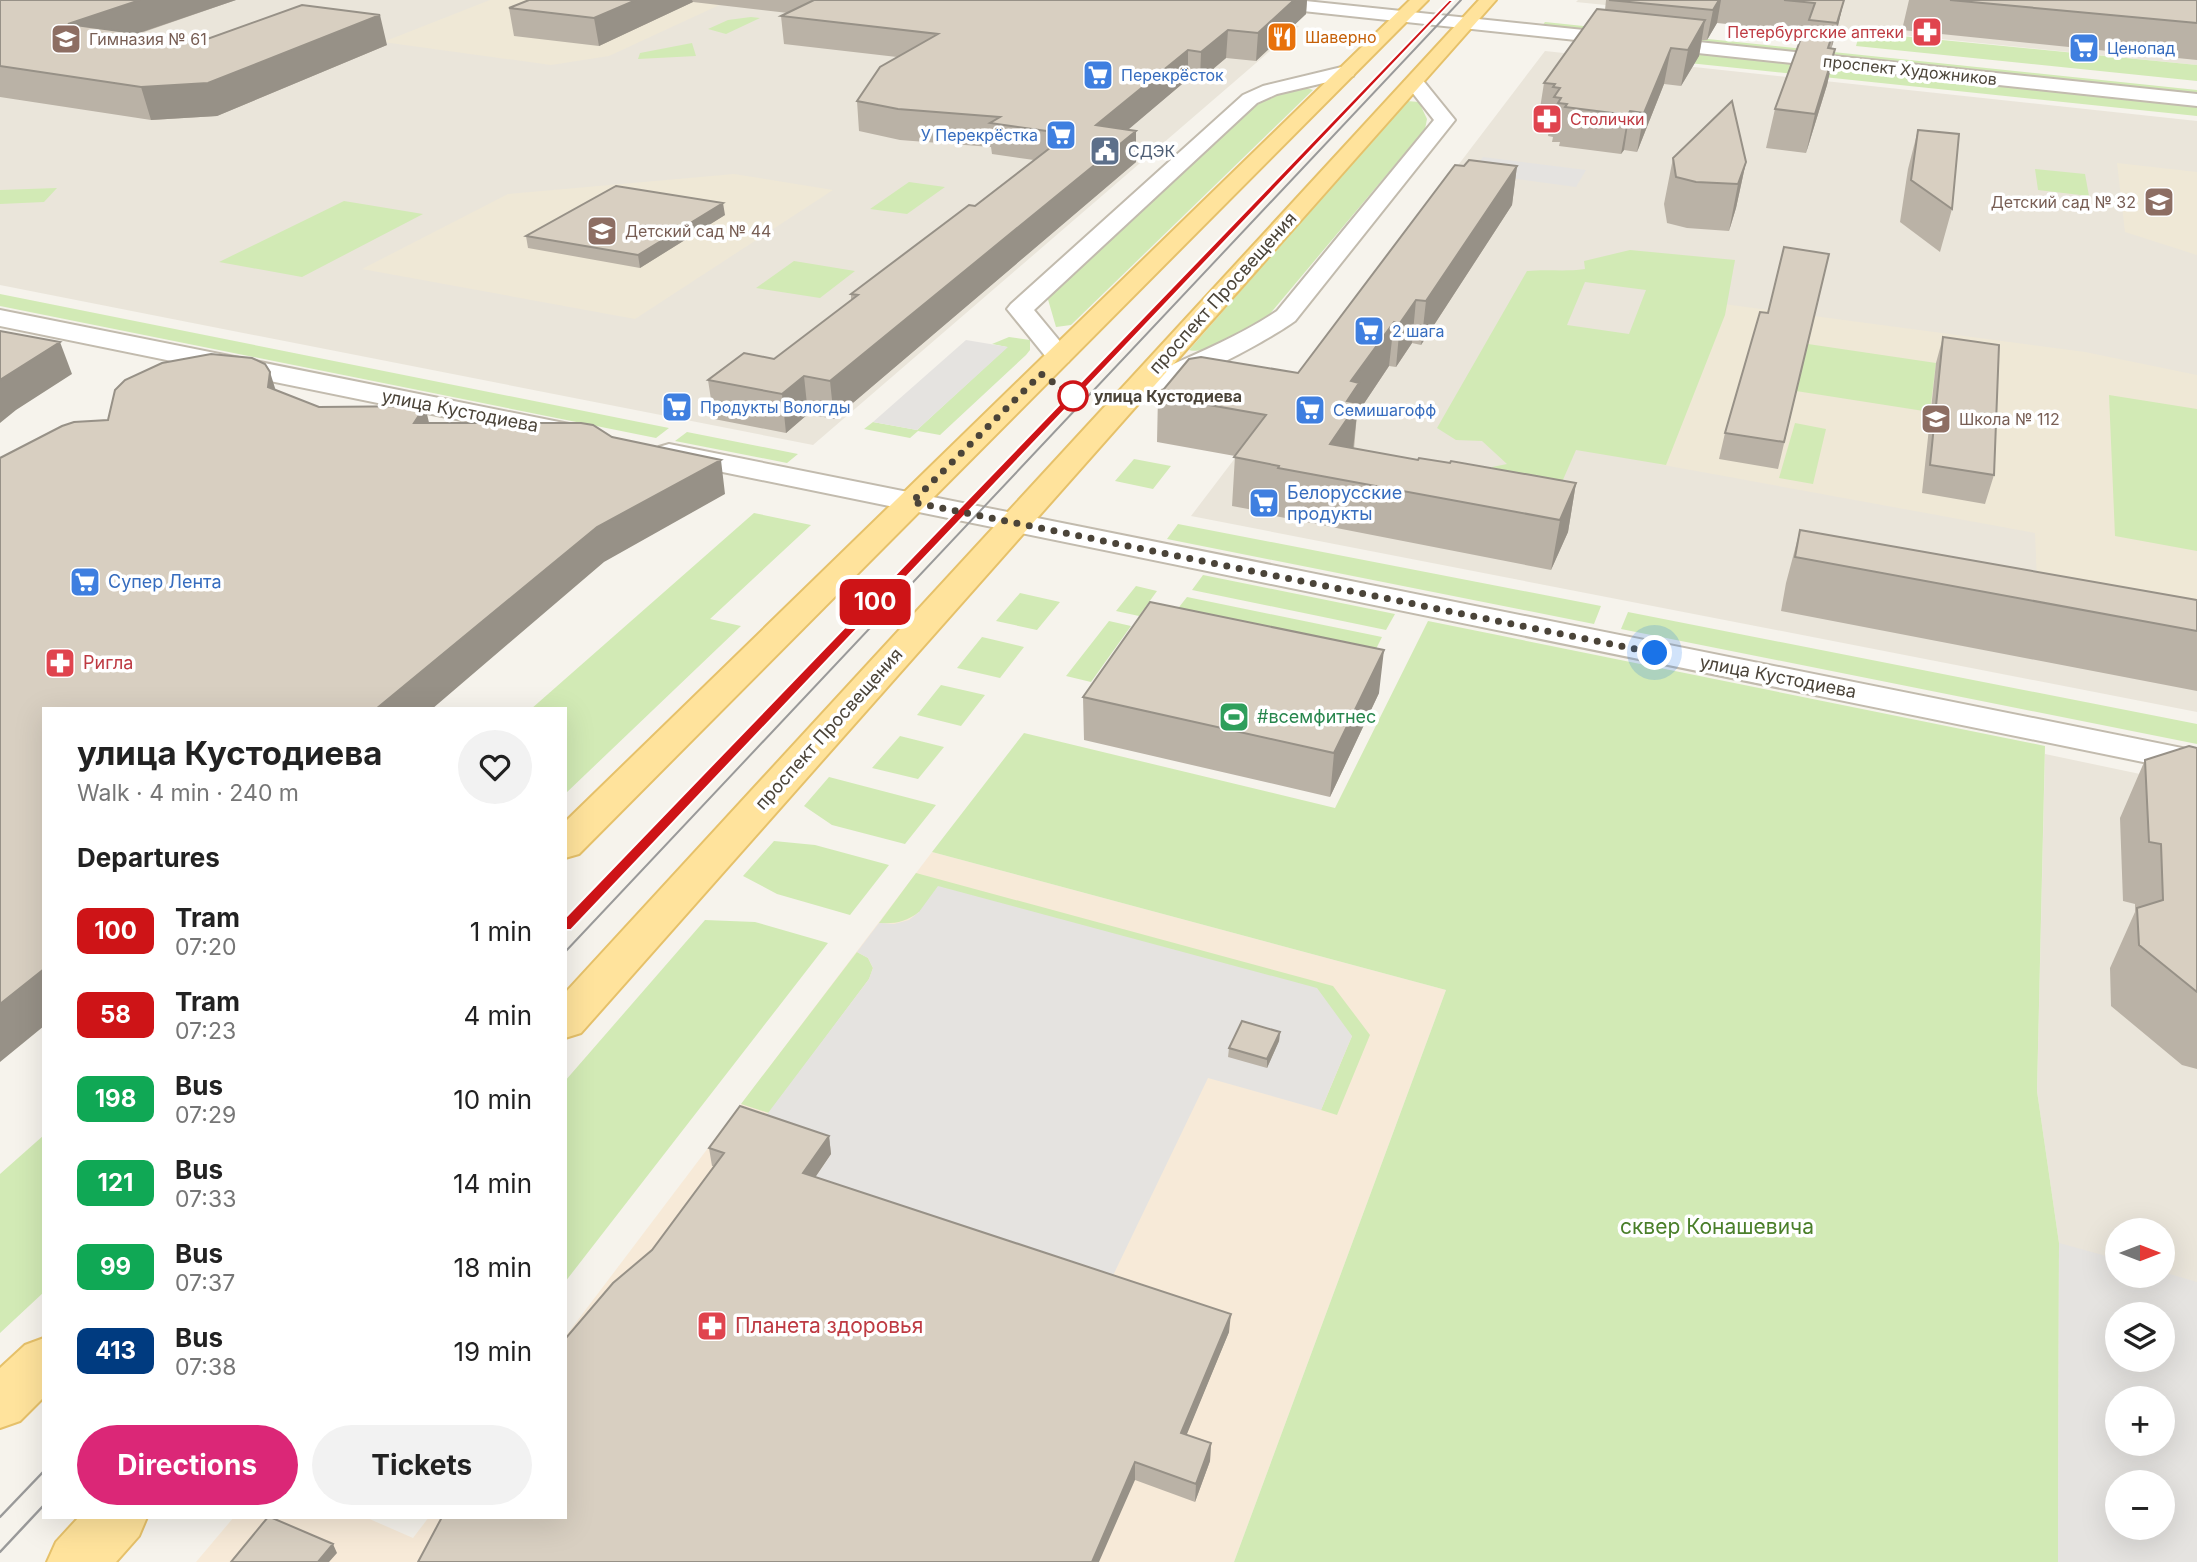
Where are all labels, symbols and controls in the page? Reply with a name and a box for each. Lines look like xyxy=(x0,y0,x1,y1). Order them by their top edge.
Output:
pharmacy icon: Петербургские аптеки xyxy=(1910,15,1944,49)
restaurant icon: Шаверно xyxy=(1265,20,1299,54)
school or university icon: Гимназия № 61 xyxy=(49,22,83,56)
place label: Петербургские аптеки xyxy=(1727,22,1904,42)
place label: Шаверно xyxy=(1305,27,1377,47)
place label: Гимназия № 61 xyxy=(89,29,207,49)
supermarket icon: Ценопад xyxy=(2067,31,2101,65)
place label: Ценопад xyxy=(2107,38,2175,58)
street label: проспект Художников xyxy=(1822,51,1998,89)
supermarket icon: Перекрёсток xyxy=(1081,58,1115,92)
place label: Перекрёсток xyxy=(1121,65,1224,85)
pharmacy icon: Столички xyxy=(1530,102,1564,136)
place label: Столички xyxy=(1570,109,1645,129)
supermarket icon: У Перекрёстка xyxy=(1044,118,1078,152)
place label: У Перекрёстка xyxy=(921,125,1038,145)
public building icon: СДЭК xyxy=(1088,134,1122,168)
place label: СДЭК xyxy=(1128,141,1175,161)
school or university icon: Детский сад № 32 xyxy=(2142,185,2176,219)
place label: Детский сад № 32 xyxy=(1991,192,2136,212)
street label: проспект Просвещения xyxy=(1145,208,1301,378)
school or university icon: Детский сад № 44 xyxy=(585,214,619,248)
place label: Детский сад № 44 xyxy=(625,221,771,241)
supermarket icon: 2 шага xyxy=(1352,314,1386,348)
place label: 2 шага xyxy=(1392,321,1444,341)
marker: улица Кустодиева xyxy=(1058,381,1088,411)
street label: улица Кустодиева xyxy=(380,385,540,436)
place label: улица Кустодиева xyxy=(1094,386,1242,406)
supermarket icon: Продукты Вологды xyxy=(660,390,694,424)
supermarket icon: Семишагофф xyxy=(1293,393,1327,427)
place label: Продукты Вологды xyxy=(700,397,851,417)
place label: Семишагофф xyxy=(1333,400,1436,420)
school or university icon: Школа № 112 xyxy=(1919,402,1953,436)
place label: Школа № 112 xyxy=(1959,409,2060,429)
place label: Белорусские продукты xyxy=(1287,482,1402,524)
supermarket icon: Белорусские продукты xyxy=(1247,486,1281,520)
supermarket icon: Супер Лента xyxy=(68,565,102,599)
place label: Супер Лента xyxy=(108,571,222,592)
line badge: 100 xyxy=(835,579,915,625)
text: 100 xyxy=(854,587,896,616)
your location xyxy=(1637,635,1672,670)
street label: проспект Просвещения xyxy=(751,644,907,814)
pharmacy icon: Ригла xyxy=(43,646,77,680)
street label: улица Кустодиева xyxy=(1698,651,1858,702)
place label: Ригла xyxy=(83,652,133,673)
sports icon: #всемфитнес xyxy=(1217,700,1251,734)
place label: #всемфитнес xyxy=(1257,706,1376,727)
button: heart xyxy=(458,730,532,804)
text: улица Кустодиева xyxy=(77,733,382,773)
text: Walk · 4 min · 240 m xyxy=(77,779,299,807)
text: Departures xyxy=(77,842,220,873)
text: Tram xyxy=(175,902,240,933)
text: 100 xyxy=(94,916,137,945)
text: 1 min xyxy=(470,916,532,947)
text: 07:20 xyxy=(175,933,236,961)
text: Tram xyxy=(175,986,240,1017)
text: 58 xyxy=(100,1000,131,1029)
text: 4 min xyxy=(463,1000,532,1031)
text: 07:23 xyxy=(175,1017,236,1045)
text: Bus xyxy=(175,1070,223,1101)
text: 198 xyxy=(95,1084,136,1113)
text: 10 min xyxy=(453,1084,532,1115)
text: 07:29 xyxy=(175,1101,236,1129)
text: Bus xyxy=(175,1154,223,1185)
text: 121 xyxy=(98,1168,133,1197)
text: 14 min xyxy=(453,1168,532,1199)
text: 07:33 xyxy=(175,1185,236,1213)
park label: сквер Конашевича xyxy=(1620,1214,1814,1239)
north arrow xyxy=(2105,1218,2175,1288)
map controls xyxy=(2105,1218,2175,1540)
text: Bus xyxy=(175,1238,223,1269)
text: 99 xyxy=(100,1252,131,1281)
text: 18 min xyxy=(454,1252,532,1283)
text: 07:37 xyxy=(175,1269,235,1297)
button: layers xyxy=(2105,1302,2175,1372)
pharmacy icon: Планета здоровья xyxy=(695,1309,729,1343)
place label: Планета здоровья xyxy=(735,1313,923,1338)
text: Bus xyxy=(175,1322,223,1353)
text: 413 xyxy=(95,1336,136,1365)
text: 19 min xyxy=(454,1336,532,1367)
text: 07:38 xyxy=(175,1353,236,1381)
button: + xyxy=(2105,1386,2175,1456)
button: Directions xyxy=(77,1425,298,1505)
button: Tickets xyxy=(312,1425,532,1505)
button: − xyxy=(2105,1470,2175,1540)

